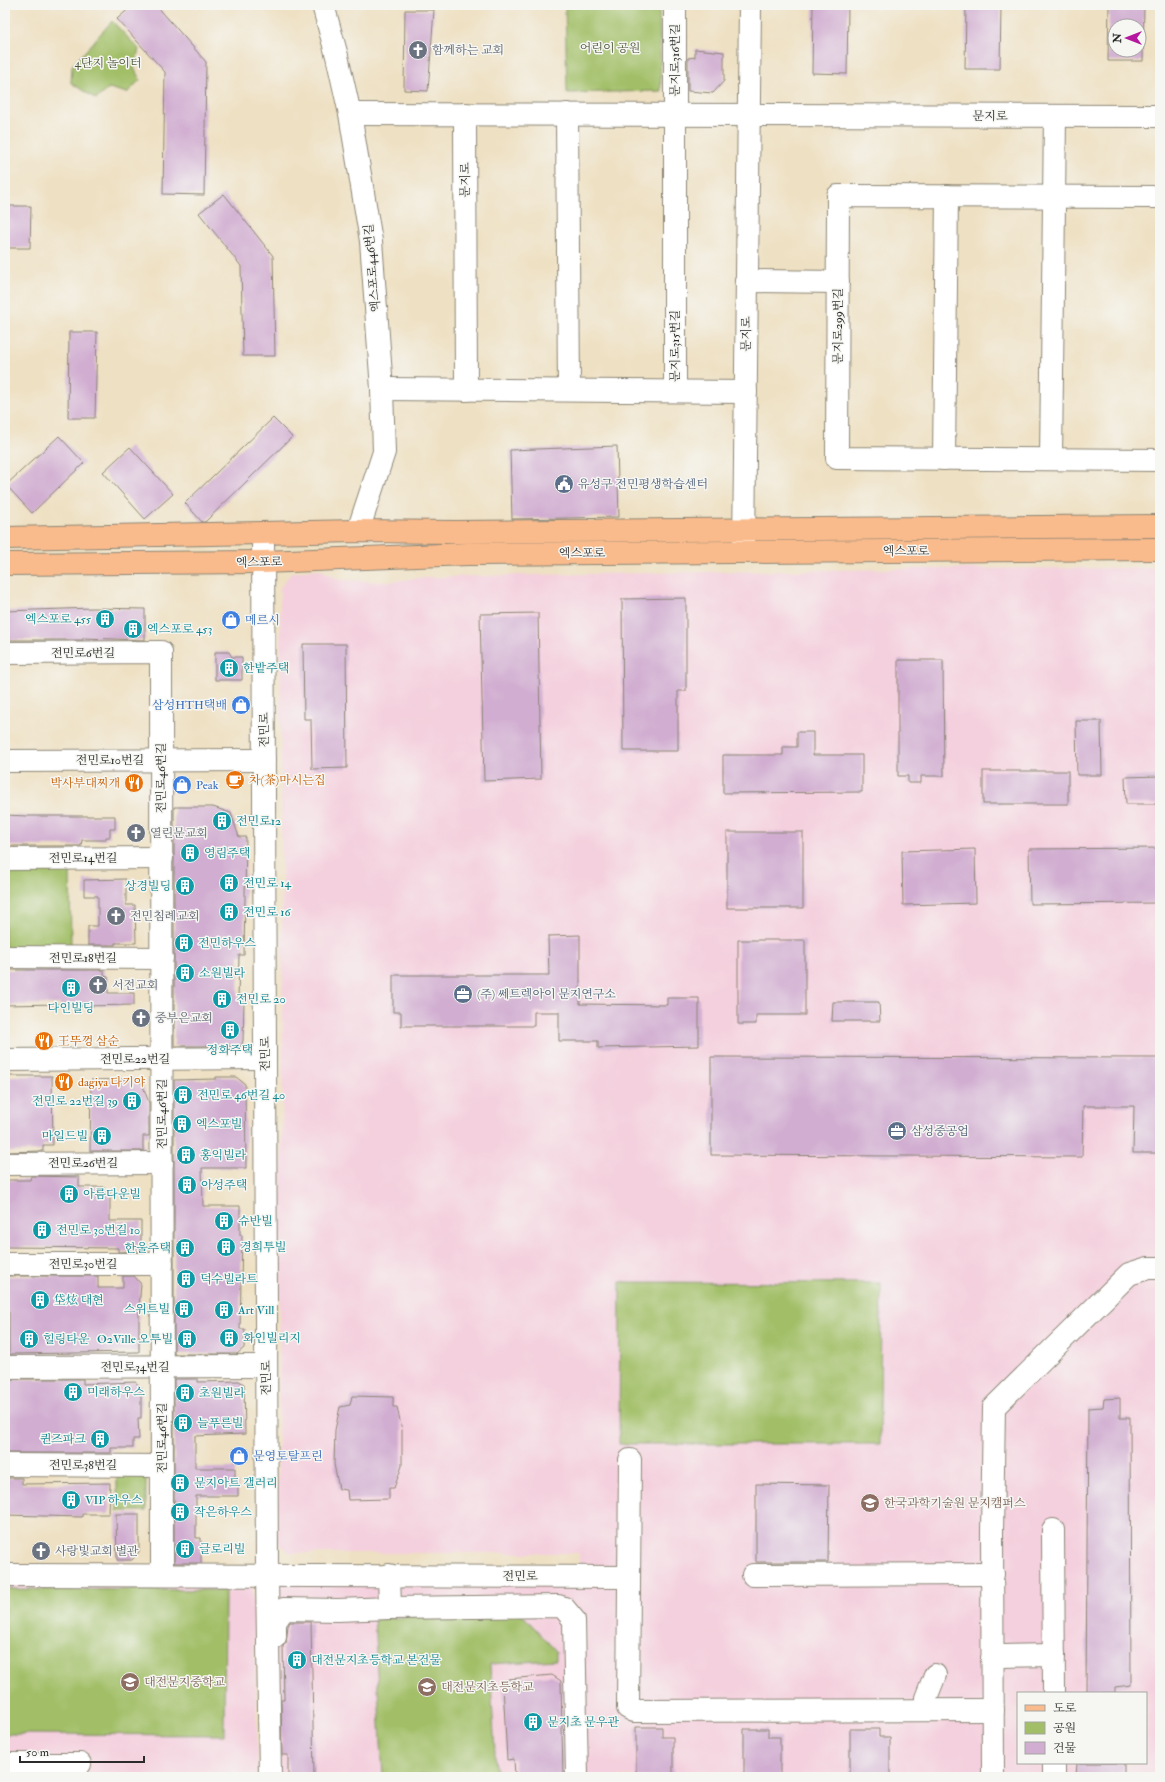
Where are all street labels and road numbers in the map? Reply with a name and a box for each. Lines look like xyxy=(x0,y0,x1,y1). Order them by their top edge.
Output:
street label: 문지로316번길 xyxy=(668,24,683,96)
street label: 문지로 xyxy=(973,109,1008,124)
street label: 문지로 xyxy=(458,162,473,197)
street label: 엑스포로446번길 xyxy=(361,223,384,313)
street label: 문지로299번길 xyxy=(831,288,846,364)
street label: 문지로315번길 xyxy=(668,310,683,382)
street label: 문지로 xyxy=(739,316,754,351)
street label: 엑스포로 xyxy=(883,544,930,559)
street label: 엑스포로 xyxy=(559,546,606,561)
street label: 엑스포로 xyxy=(236,555,283,570)
street label: 전민로6번길 xyxy=(51,646,115,661)
street label: 전민로 xyxy=(257,712,272,747)
street label: 전민로46번길 xyxy=(154,743,169,813)
street label: 전민로10번길 xyxy=(76,753,144,768)
street label: 전민로14번길 xyxy=(49,851,117,866)
street label: 전민로18번길 xyxy=(49,951,117,966)
street label: 전민로 xyxy=(258,1036,273,1071)
street label: 전민로22번길 xyxy=(100,1052,170,1067)
street label: 전민로46번길 xyxy=(155,1079,170,1149)
street label: 전민로26번길 xyxy=(48,1156,118,1171)
street label: 전민로30번길 xyxy=(49,1257,117,1272)
street label: 전민로34번길 xyxy=(101,1360,170,1375)
street label: 전민로 xyxy=(259,1360,274,1395)
street label: 전민로46번길 xyxy=(155,1403,170,1473)
street label: 전민로38번길 xyxy=(49,1458,117,1473)
street label: 전민로 xyxy=(503,1569,538,1584)

